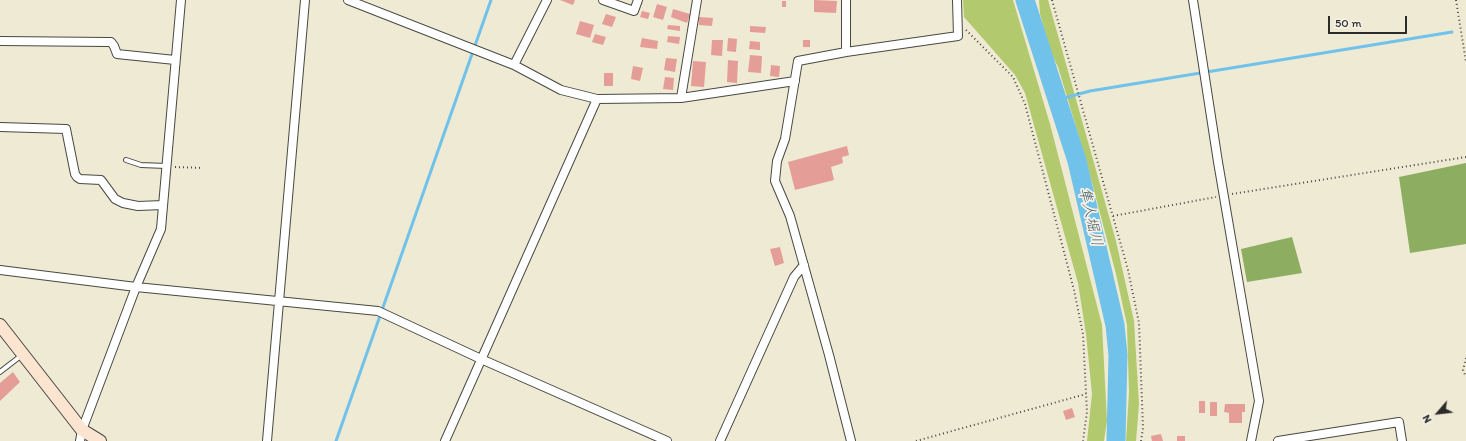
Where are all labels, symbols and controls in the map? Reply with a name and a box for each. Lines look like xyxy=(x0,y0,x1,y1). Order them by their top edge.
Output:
scale bar xyxy=(1330,8,1409,34)
text: 50 m xyxy=(1335,16,1361,30)
water label: 隼人堀川 xyxy=(1074,186,1106,248)
north arrow xyxy=(1418,393,1458,433)
text: N xyxy=(1419,413,1434,425)

